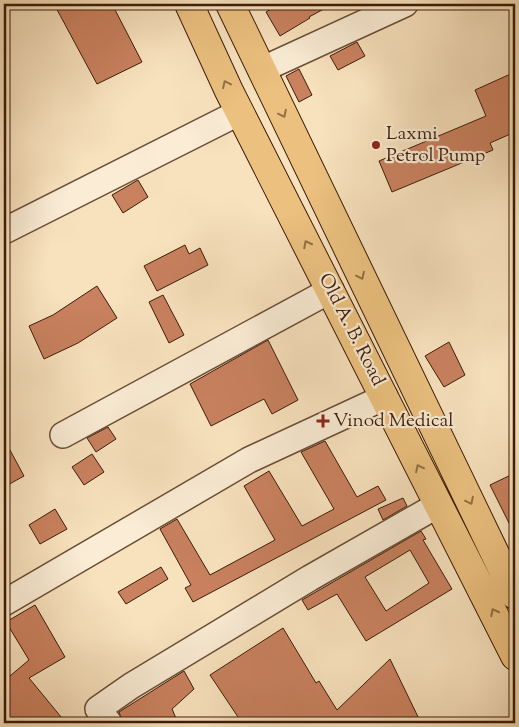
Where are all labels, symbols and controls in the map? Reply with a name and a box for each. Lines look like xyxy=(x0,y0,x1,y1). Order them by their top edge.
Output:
one-way arrow xyxy=(221,80,232,89)
one-way arrow xyxy=(276,109,287,118)
place label: Laxmi Petrol Pump xyxy=(386,121,485,170)
marker: Laxmi Petrol Pump xyxy=(370,139,382,151)
one-way arrow xyxy=(303,240,313,249)
street label: Old A. B. Road xyxy=(311,269,391,391)
one-way arrow xyxy=(355,271,365,280)
place label: Vinod Medical xyxy=(333,408,454,435)
marker: Vinod Medical xyxy=(317,415,329,427)
one-way arrow xyxy=(415,464,425,473)
one-way arrow xyxy=(464,496,474,505)
one-way arrow xyxy=(490,608,500,617)

